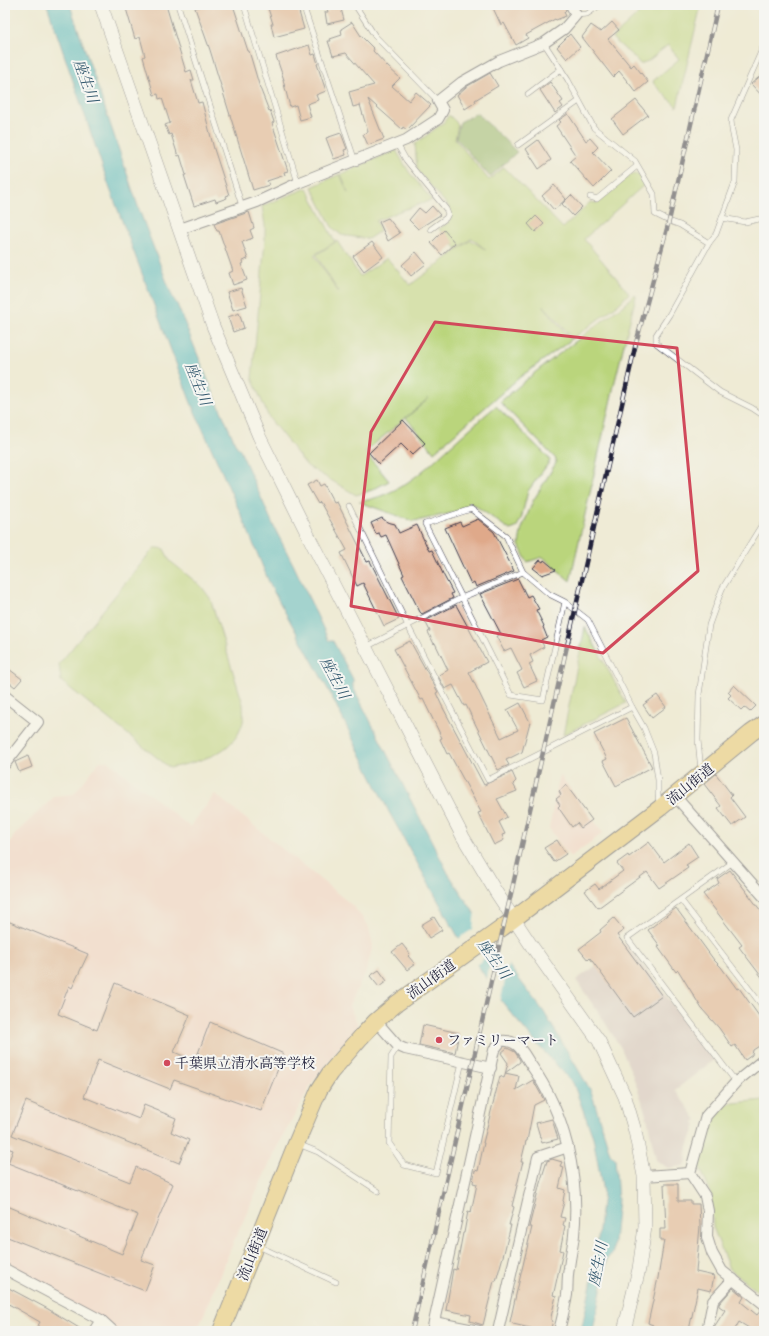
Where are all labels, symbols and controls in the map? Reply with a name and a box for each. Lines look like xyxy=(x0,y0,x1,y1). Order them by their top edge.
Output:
water label: 座生川 xyxy=(70,56,104,107)
water label: 座生川 xyxy=(181,359,216,410)
water label: 座生川 xyxy=(316,653,355,704)
street label: 流山街道 xyxy=(663,759,717,809)
water label: 座生川 xyxy=(473,935,516,984)
street label: 流山街道 xyxy=(403,955,459,1003)
place label: ファミリーマート xyxy=(447,1031,559,1049)
marker: ファミリーマート xyxy=(434,1035,444,1045)
place label: 千葉県立清水高等学校 xyxy=(175,1054,315,1072)
marker: 千葉県立清水高等学校 xyxy=(162,1058,172,1068)
street label: 流山街道 xyxy=(233,1225,271,1283)
water label: 座生川 xyxy=(584,1238,612,1288)

